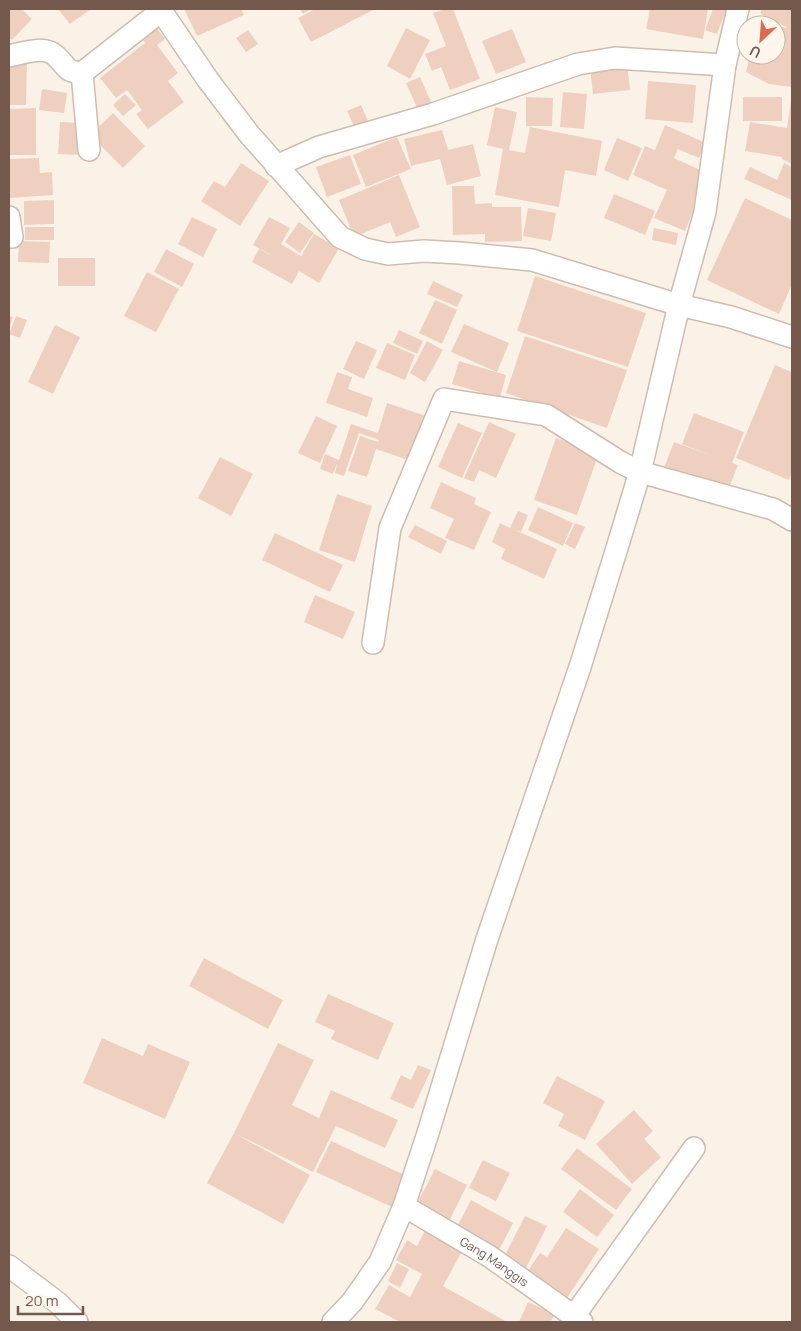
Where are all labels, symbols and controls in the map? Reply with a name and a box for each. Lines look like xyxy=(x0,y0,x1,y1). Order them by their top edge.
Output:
north arrow xyxy=(736,15,786,65)
text: U xyxy=(746,41,764,63)
street label: Gang Manggis xyxy=(457,1232,532,1290)
scale bar xyxy=(18,1284,82,1316)
text: 20 m xyxy=(25,1290,58,1311)

